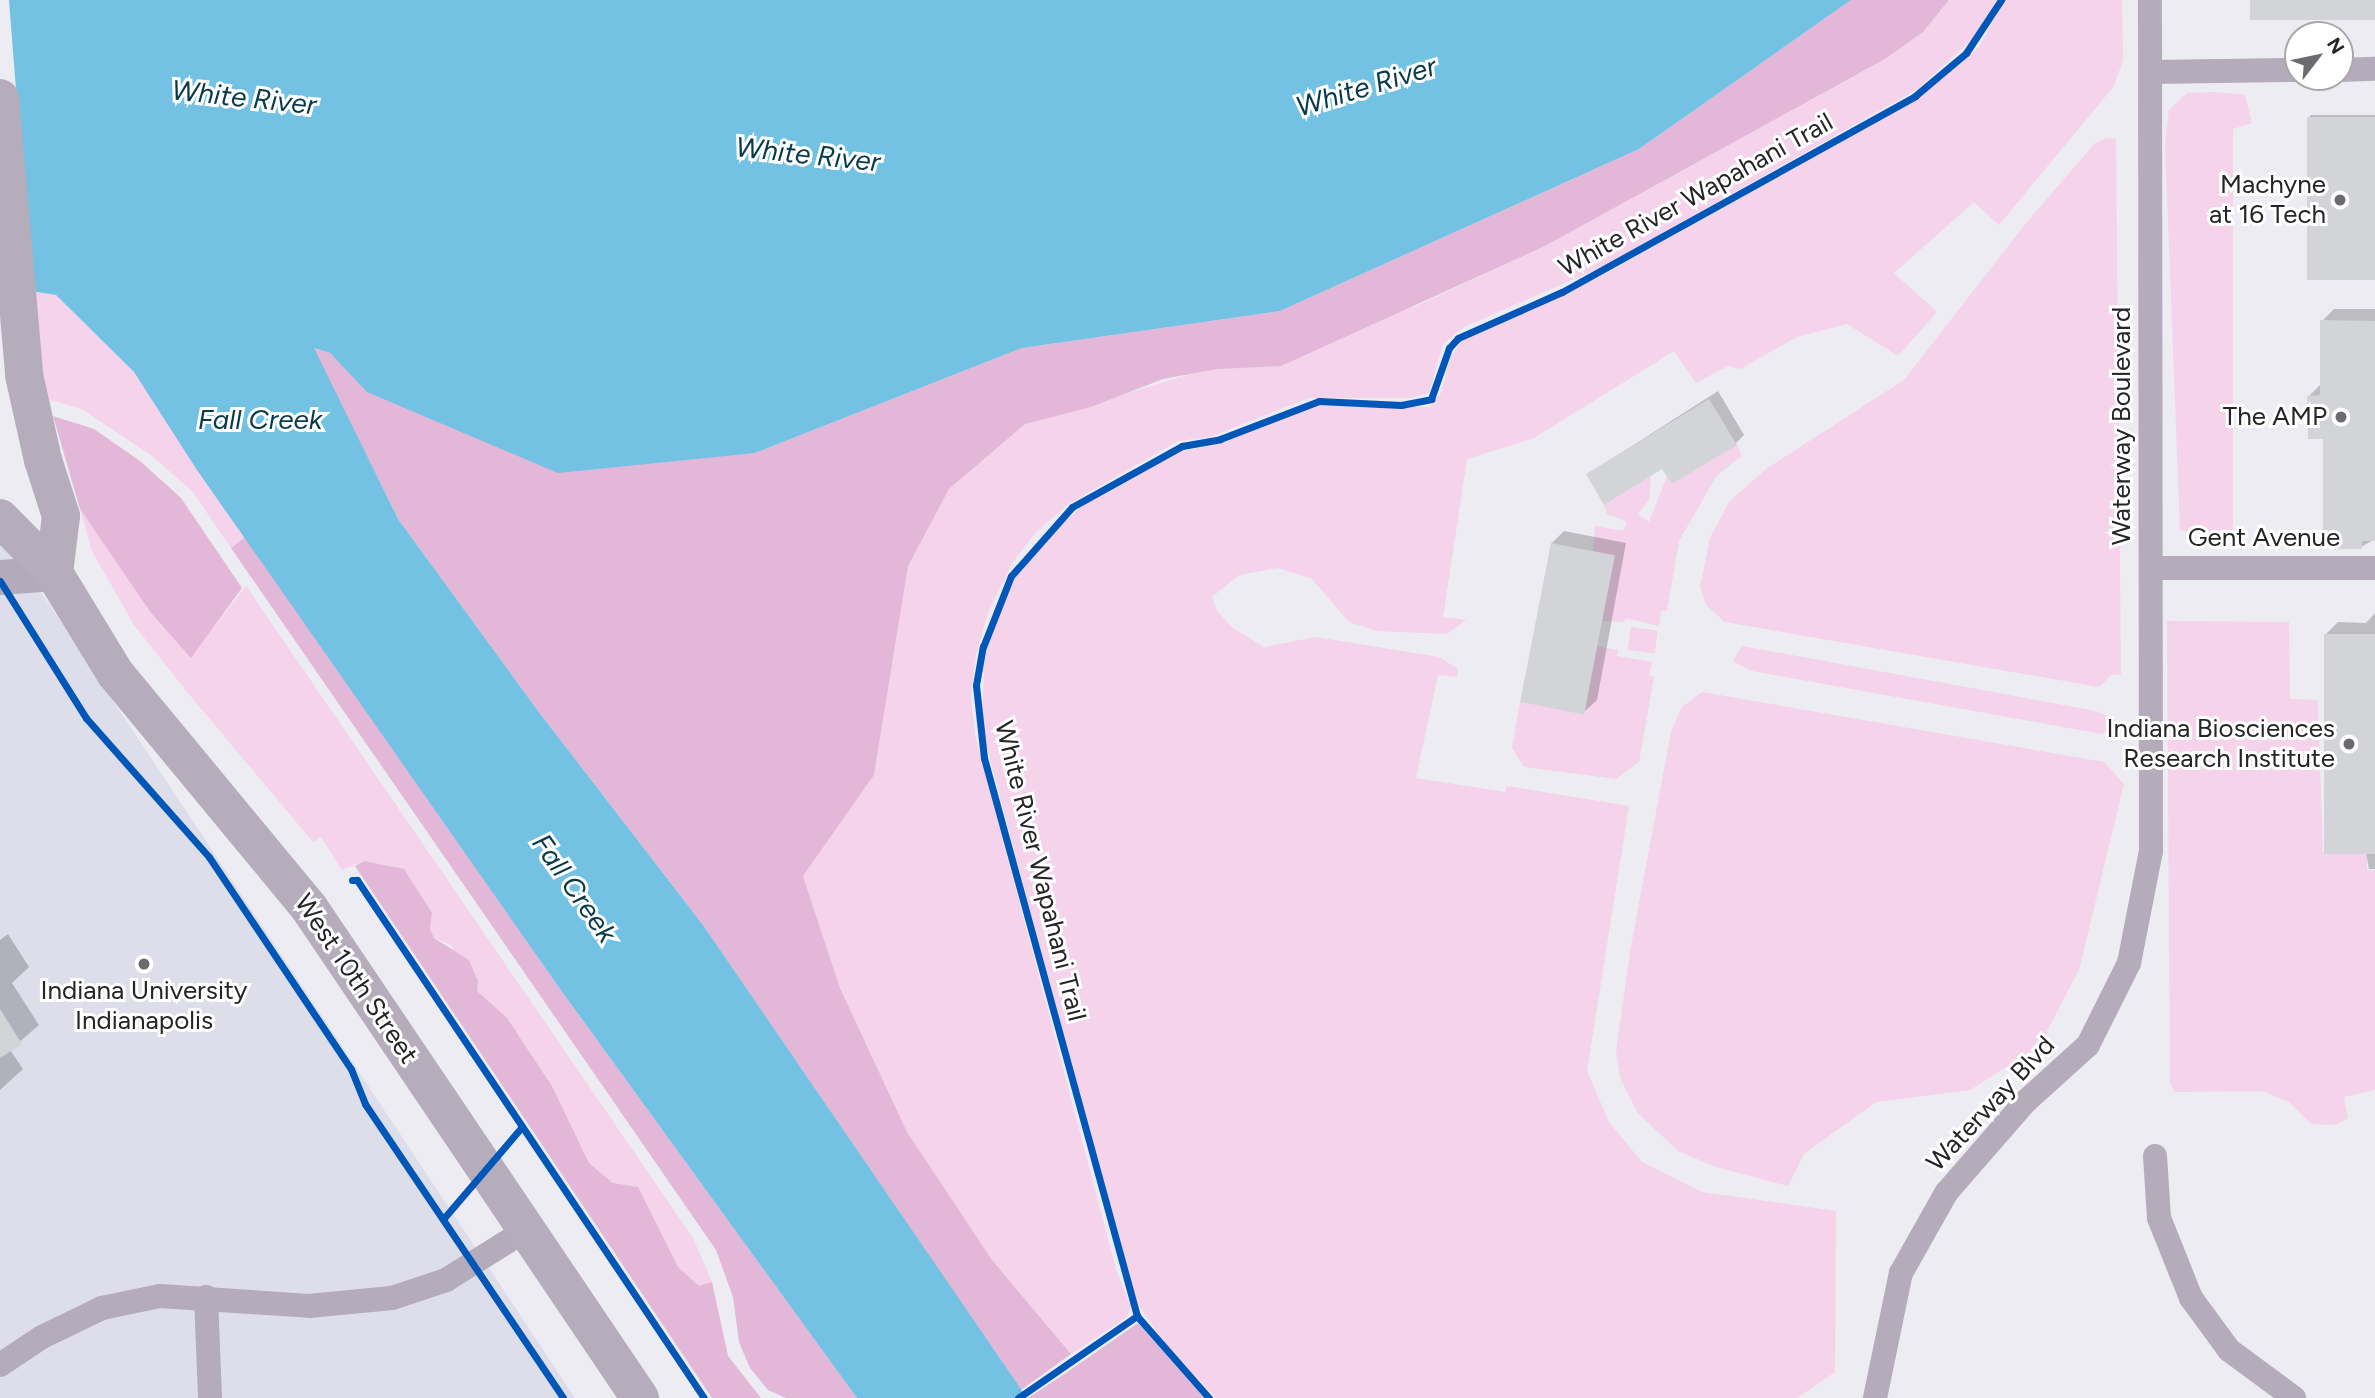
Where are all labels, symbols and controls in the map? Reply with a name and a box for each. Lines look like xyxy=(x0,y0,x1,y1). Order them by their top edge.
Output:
north arrow xyxy=(2284,21,2354,91)
text: N xyxy=(2322,33,2349,58)
water label: White River xyxy=(1292,49,1440,123)
water label: White River xyxy=(170,73,318,121)
street label: White River Wapahani Trail xyxy=(1554,107,1838,283)
water label: White River xyxy=(734,130,882,178)
place label: Machyne at 16 Tech xyxy=(2209,169,2326,230)
marker: Machyne at 16 Tech xyxy=(2332,192,2348,208)
street label: Waterway Boulevard xyxy=(2106,307,2138,545)
place label: The AMP xyxy=(2223,401,2327,433)
water label: Fall Creek xyxy=(198,402,322,436)
marker: The AMP xyxy=(2333,409,2349,425)
street label: Gent Avenue xyxy=(2188,522,2340,554)
place label: Indiana Biosciences Research Institute xyxy=(2106,713,2335,774)
street label: White River Wapahani Trail xyxy=(988,718,1092,1024)
marker: Indiana Biosciences Research Institute xyxy=(2341,736,2357,752)
water label: Fall Creek xyxy=(525,827,625,949)
street label: West 10th Street xyxy=(288,888,424,1070)
marker: Indiana University Indianapolis xyxy=(136,956,152,972)
place label: Indiana University Indianapolis xyxy=(40,975,248,1036)
street label: Waterway Blvd xyxy=(1921,1030,2061,1178)

